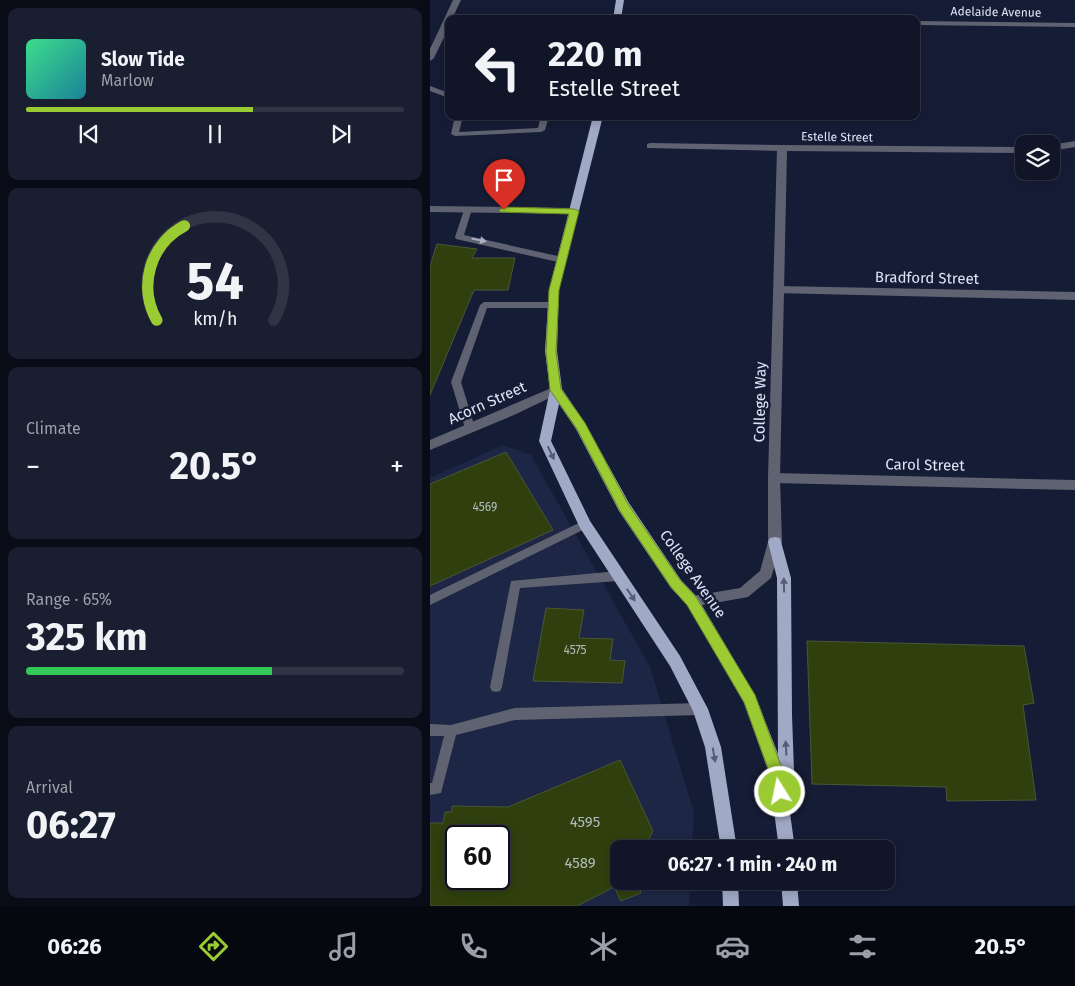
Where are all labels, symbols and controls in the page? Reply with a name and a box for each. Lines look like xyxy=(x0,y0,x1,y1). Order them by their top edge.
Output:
street label: Adelaide Avenue xyxy=(951,4,1041,20)
text: 220 m xyxy=(548,33,643,75)
icon: left xyxy=(465,35,530,100)
text: Slow Tide xyxy=(101,48,185,71)
text: Marlow xyxy=(101,71,154,90)
text: Estelle Street xyxy=(548,75,680,102)
icon: previous xyxy=(75,120,103,148)
icon: pause xyxy=(201,120,229,148)
icon: next xyxy=(327,120,355,148)
street label: Estelle Street xyxy=(801,129,874,145)
map controls xyxy=(1015,135,1060,180)
button: layers xyxy=(1015,135,1060,180)
pin xyxy=(483,159,525,210)
icon: arrive xyxy=(490,166,518,194)
one-way arrow xyxy=(471,237,487,245)
text: 54 xyxy=(186,250,244,313)
street label: Bradford Street xyxy=(875,268,980,288)
text: km/h xyxy=(193,308,237,330)
street label: College Way xyxy=(750,361,770,443)
street label: Acorn Street xyxy=(445,378,529,428)
text: Climate xyxy=(26,419,81,438)
text: 20.5° xyxy=(169,443,261,489)
one-way arrow xyxy=(547,446,555,461)
text: − xyxy=(26,450,40,483)
text: + xyxy=(390,450,404,483)
street label: Carol Street xyxy=(885,455,966,475)
house number: 4569 xyxy=(473,500,497,514)
street label: College Avenue xyxy=(656,527,730,621)
one-way arrow xyxy=(779,577,787,593)
one-way arrow xyxy=(626,588,636,601)
text: Range · 65% xyxy=(26,590,112,609)
text: 325 km xyxy=(26,614,148,660)
house number: 4575 xyxy=(563,643,587,657)
one-way arrow xyxy=(781,739,789,755)
one-way arrow xyxy=(711,748,719,764)
position arrow xyxy=(753,765,805,817)
text: Arrival xyxy=(26,778,73,797)
text: 06:27 xyxy=(26,802,116,848)
house number: 4595 xyxy=(570,813,600,831)
speed limit sign: 60 xyxy=(445,825,510,890)
text: 06:27 · 1 min · 240 m xyxy=(668,853,837,876)
house number: 4589 xyxy=(564,854,596,872)
icon: directions xyxy=(196,929,231,964)
icon: music xyxy=(326,929,361,964)
icon: phone xyxy=(456,929,491,964)
icon: climate xyxy=(586,929,621,964)
icon: car xyxy=(715,929,750,964)
icon: filters xyxy=(845,929,880,964)
text: 06:26 xyxy=(47,933,102,960)
text: 20.5° xyxy=(975,933,1028,960)

